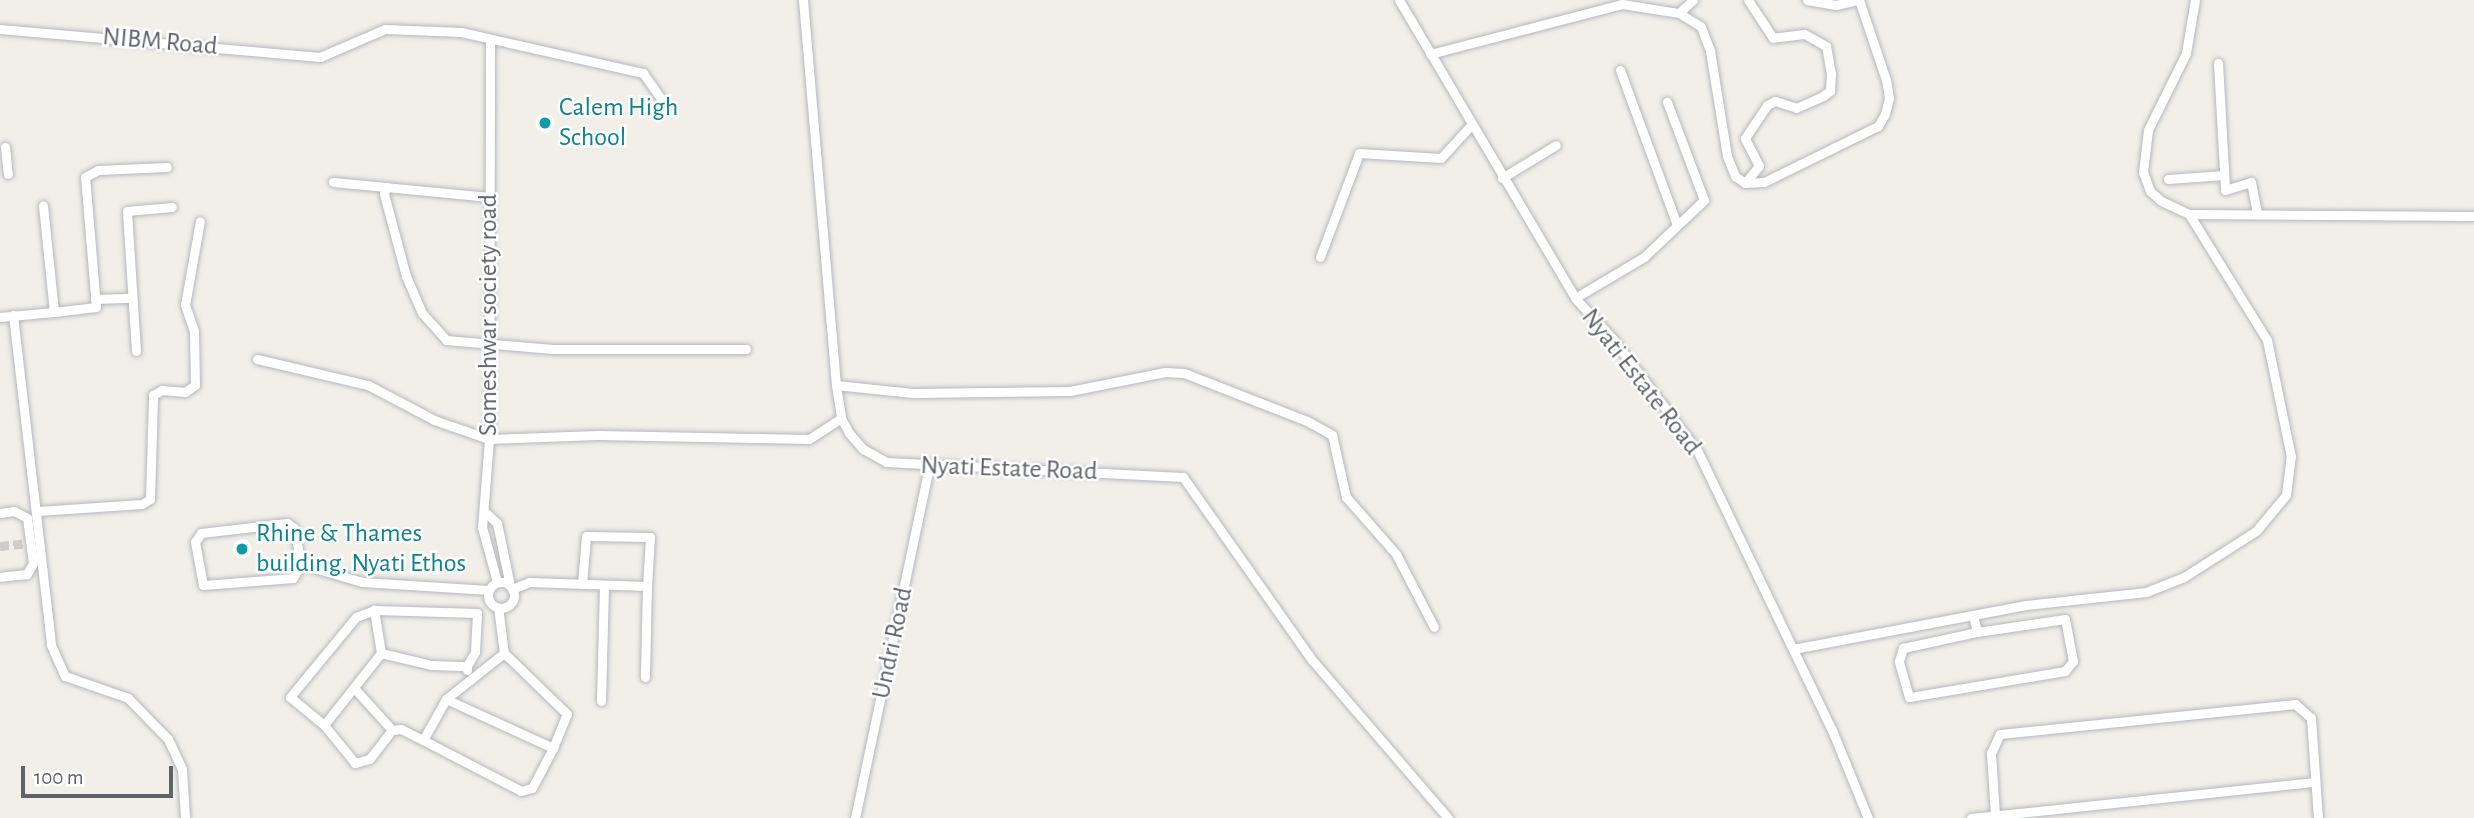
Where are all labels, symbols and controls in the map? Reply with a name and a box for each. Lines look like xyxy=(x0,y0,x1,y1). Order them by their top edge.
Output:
street label: NIBM Road xyxy=(101,21,219,63)
place label: Calem High School xyxy=(559,92,678,154)
marker: Calem High School xyxy=(537,115,553,131)
street label: Someshwar society road xyxy=(473,194,505,436)
street label: Nyati Estate Road xyxy=(1574,303,1708,461)
street label: Nyati Estate Road xyxy=(920,450,1098,488)
place label: Rhine & Thames building, Nyati Ethos xyxy=(256,518,466,580)
marker: Rhine & Thames building, Nyati Ethos xyxy=(234,541,250,557)
street label: Undri Road xyxy=(866,584,920,702)
scale bar xyxy=(24,752,177,796)
text: 100 m xyxy=(34,767,84,788)

